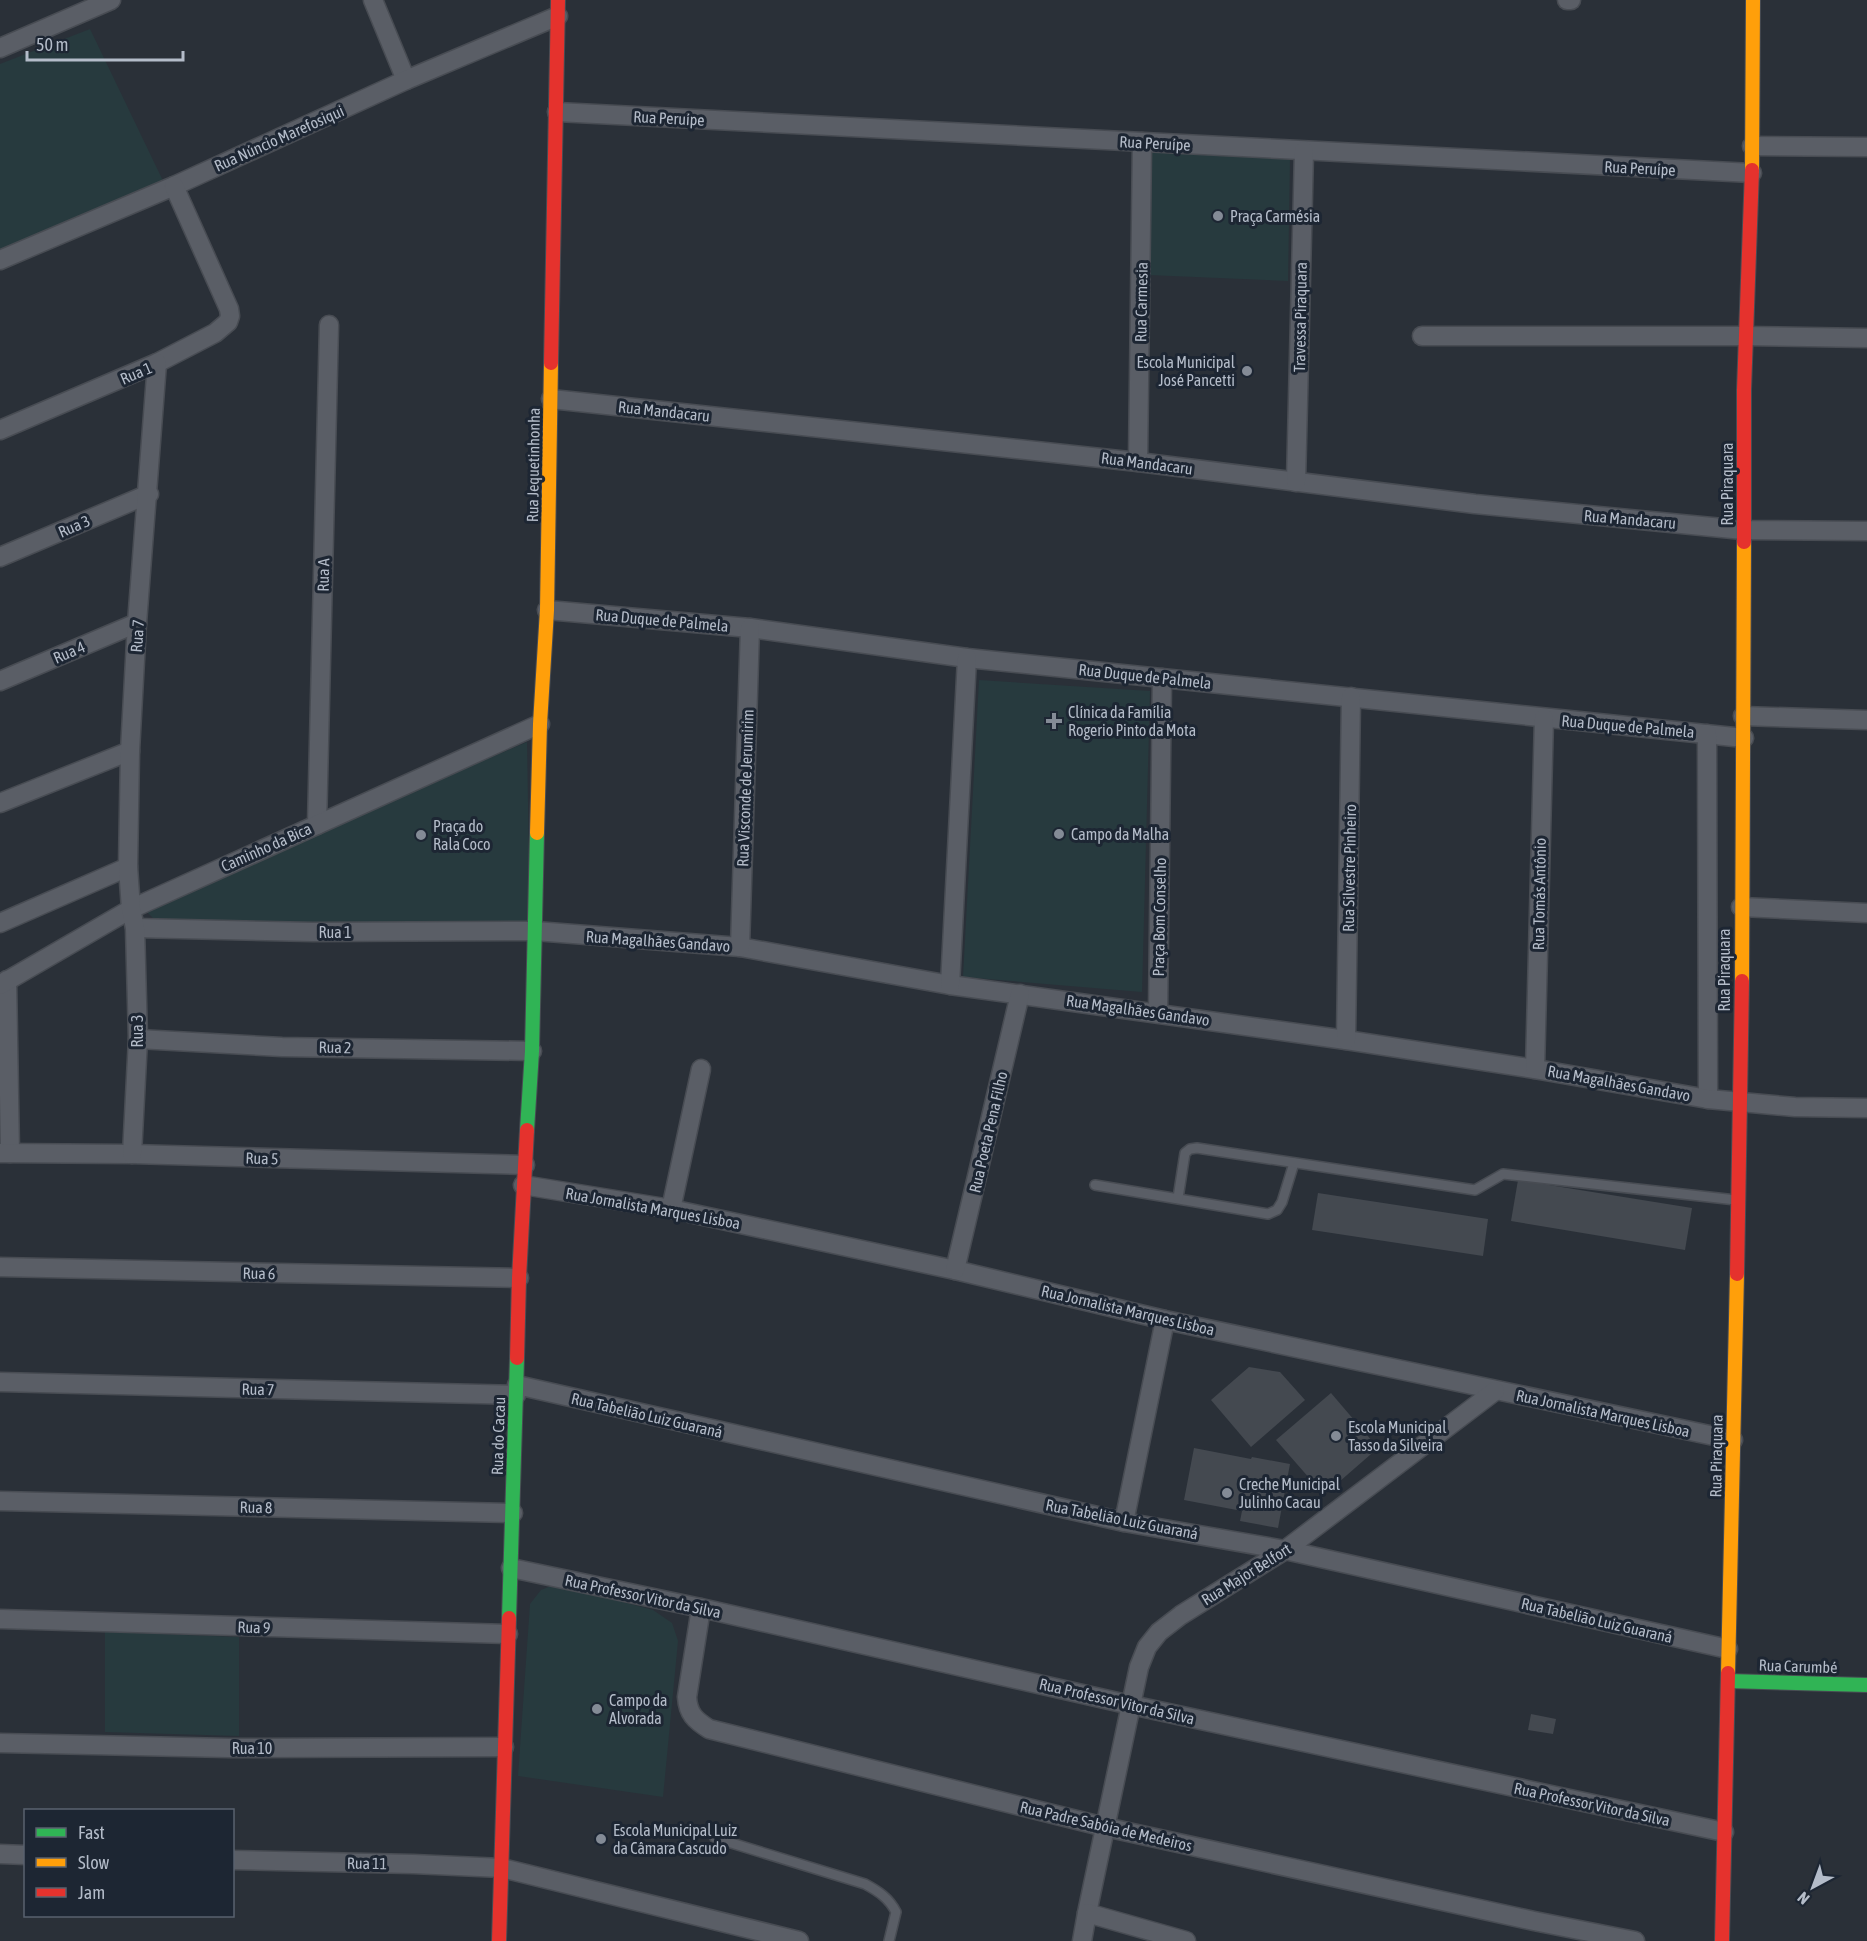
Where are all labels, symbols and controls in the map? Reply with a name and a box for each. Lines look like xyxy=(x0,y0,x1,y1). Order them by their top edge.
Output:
scale bar xyxy=(27,24,183,62)
text: 50 m xyxy=(36,34,68,55)
street label: Rua Núncio Marefosiqui xyxy=(211,101,347,176)
street label: Rua Peruípe xyxy=(633,107,705,130)
street label: Rua Peruípe xyxy=(1119,132,1191,155)
street label: Rua Peruípe xyxy=(1604,157,1676,180)
place label: Praça Carmésia xyxy=(1230,207,1320,226)
marker: Praça Carmésia xyxy=(1211,209,1225,223)
street label: Rua Carmesia xyxy=(1131,262,1151,342)
street label: Travessa Piraquara xyxy=(1290,262,1311,372)
place label: Escola Municipal José Pancetti xyxy=(1136,353,1236,389)
street label: Rua 1 xyxy=(117,358,155,388)
marker: Escola Municipal José Pancetti xyxy=(1240,364,1254,378)
street label: Rua Mandacaru xyxy=(617,397,711,425)
street label: Rua Jequetinhonha xyxy=(523,408,544,522)
street label: Rua Piraquara xyxy=(1718,443,1737,526)
street label: Rua Mandacaru xyxy=(1100,448,1194,478)
street label: Rua Mandacaru xyxy=(1583,506,1677,532)
street label: Rua 3 xyxy=(55,511,93,541)
street label: Rua A xyxy=(314,558,332,592)
street label: Rua Duque de Palmela xyxy=(595,605,729,636)
street label: Rua 7 xyxy=(127,619,147,653)
street label: Rua 4 xyxy=(50,637,88,667)
street label: Rua Duque de Palmela xyxy=(1078,660,1212,693)
place label: Clínica da Família Rogerio Pinto da Mota xyxy=(1068,703,1196,740)
street label: Rua Visconde de Jerumirim xyxy=(733,709,757,867)
street label: Rua Duque de Palmela xyxy=(1561,711,1695,742)
marker: Clínica da Família Rogerio Pinto da Mota xyxy=(1045,712,1063,730)
street label: Rua Silvestre Pinheiro xyxy=(1339,804,1359,932)
place label: Praça do Rala Coco xyxy=(433,817,490,853)
street label: Caminho da Bica xyxy=(218,819,314,875)
place label: Campo da Malha xyxy=(1071,825,1169,844)
marker: Campo da Malha xyxy=(1052,827,1066,841)
marker: Praça do Rala Coco xyxy=(414,828,428,842)
street label: Rua Tomás Antônio xyxy=(1529,838,1549,950)
street label: Praça Bom Conselho xyxy=(1149,857,1170,977)
street label: Rua 1 xyxy=(319,923,351,941)
street label: Rua Magalhães Gandavo xyxy=(585,927,731,956)
street label: Rua Piraquara xyxy=(1715,929,1734,1012)
street label: Rua Magalhães Gandavo xyxy=(1065,991,1211,1030)
street label: Rua 3 xyxy=(128,1015,146,1047)
street label: Rua 2 xyxy=(318,1038,352,1056)
street label: Rua Magalhães Gandavo xyxy=(1546,1062,1692,1105)
street label: Rua Poeta Pena Filho xyxy=(965,1070,1011,1194)
street label: Rua 5 xyxy=(245,1148,279,1168)
street label: Rua Jornalista Marques Lisboa xyxy=(564,1184,742,1233)
street label: Rua 6 xyxy=(242,1264,276,1282)
street label: Rua Jornalista Marques Lisboa xyxy=(1039,1281,1216,1340)
street label: Rua 7 xyxy=(241,1380,275,1398)
street label: Rua Jornalista Marques Lisboa xyxy=(1514,1386,1691,1441)
street label: Rua Tabelião Luiz Guaraná xyxy=(570,1389,724,1441)
street label: Rua do Cacau xyxy=(488,1397,508,1475)
street label: Rua Piraquara xyxy=(1706,1414,1727,1498)
place label: Escola Municipal Tasso da Silveira xyxy=(1348,1418,1447,1454)
marker: Escola Municipal Tasso da Silveira xyxy=(1329,1429,1343,1443)
place label: Creche Municipal Julinho Cacau xyxy=(1239,1475,1341,1511)
marker: Creche Municipal Julinho Cacau xyxy=(1220,1486,1234,1500)
street label: Rua Tabelião Luiz Guaraná xyxy=(1044,1495,1200,1543)
street label: Rua 8 xyxy=(239,1498,273,1516)
street label: Rua Major Belfort xyxy=(1198,1539,1295,1609)
street label: Rua Professor Vitor da Silva xyxy=(563,1571,723,1621)
street label: Rua Tabelião Luiz Guaraná xyxy=(1520,1594,1674,1646)
street label: Rua 9 xyxy=(237,1617,271,1637)
street label: Rua Carumbé xyxy=(1758,1656,1838,1676)
street label: Rua Professor Vitor da Silva xyxy=(1038,1674,1196,1728)
place label: Campo da Alvorada xyxy=(609,1691,667,1727)
marker: Campo da Alvorada xyxy=(590,1702,604,1716)
street label: Rua 10 xyxy=(232,1739,272,1757)
street label: Rua Professor Vitor da Silva xyxy=(1512,1779,1672,1829)
street label: Rua Padre Sabóia de Medeiros xyxy=(1018,1797,1194,1855)
legend xyxy=(24,1809,234,1917)
place label: Escola Municipal Luiz da Câmara Cascudo xyxy=(613,1821,737,1857)
text: Fast xyxy=(78,1822,105,1843)
marker: Escola Municipal Luiz da Câmara Cascudo xyxy=(594,1832,608,1846)
text: Slow xyxy=(78,1852,109,1873)
street label: Rua 11 xyxy=(347,1854,387,1872)
north arrow xyxy=(1783,1857,1843,1917)
text: Jam xyxy=(78,1882,105,1903)
text: N xyxy=(1794,1888,1813,1908)

